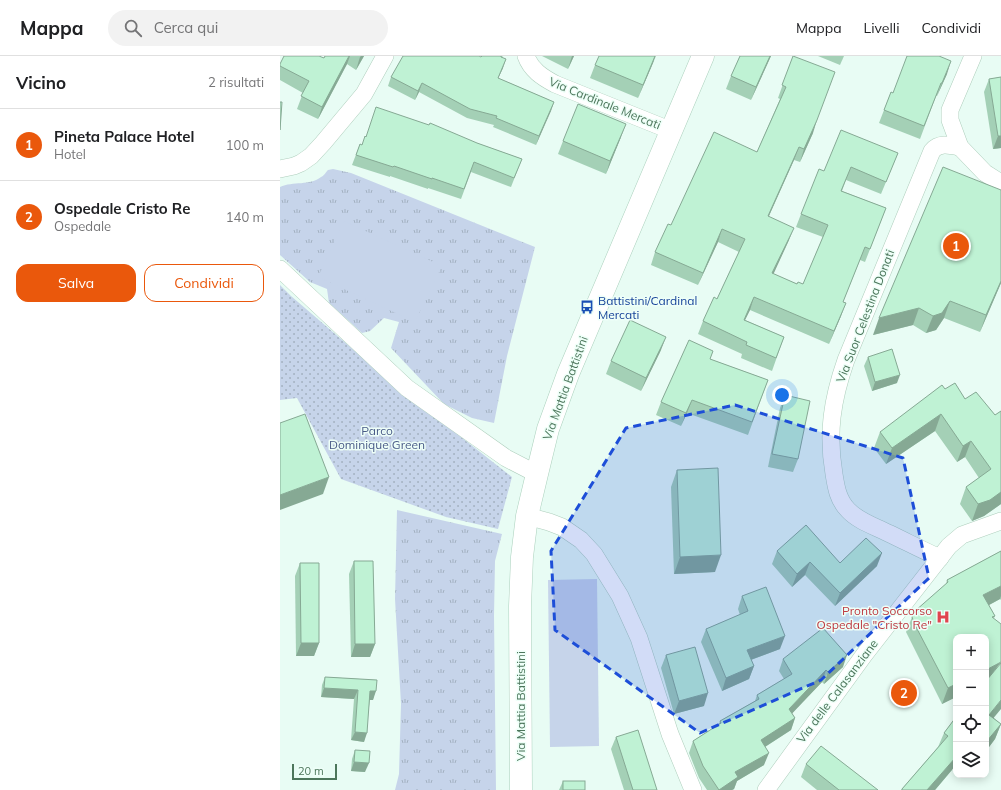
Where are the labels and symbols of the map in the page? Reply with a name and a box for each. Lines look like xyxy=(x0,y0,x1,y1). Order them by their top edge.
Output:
street label: Via Cardinale Mercati xyxy=(547,74,663,132)
pin: 1 xyxy=(943,231,969,261)
street label: Via Suor Celestina Donati xyxy=(833,247,897,385)
place label: Battistini/Cardinal Mercati xyxy=(598,293,697,322)
bus stop icon: Battistini/Cardinal Mercati xyxy=(579,299,595,315)
street label: Via Mattia Battistini xyxy=(539,334,591,442)
your location xyxy=(772,385,792,405)
park label: Parco Dominique Green xyxy=(329,423,425,452)
place label: Pronto Soccorso Ospedale "Cristo Re" xyxy=(817,603,932,632)
hospital icon: Pronto Soccorso Ospedale "Cristo Re" xyxy=(935,609,951,625)
street label: Via delle Calasanziane xyxy=(793,636,881,746)
street label: Via Mattia Battistini xyxy=(513,651,528,761)
pin: 2 xyxy=(891,678,917,708)
scale bar xyxy=(292,762,337,781)

